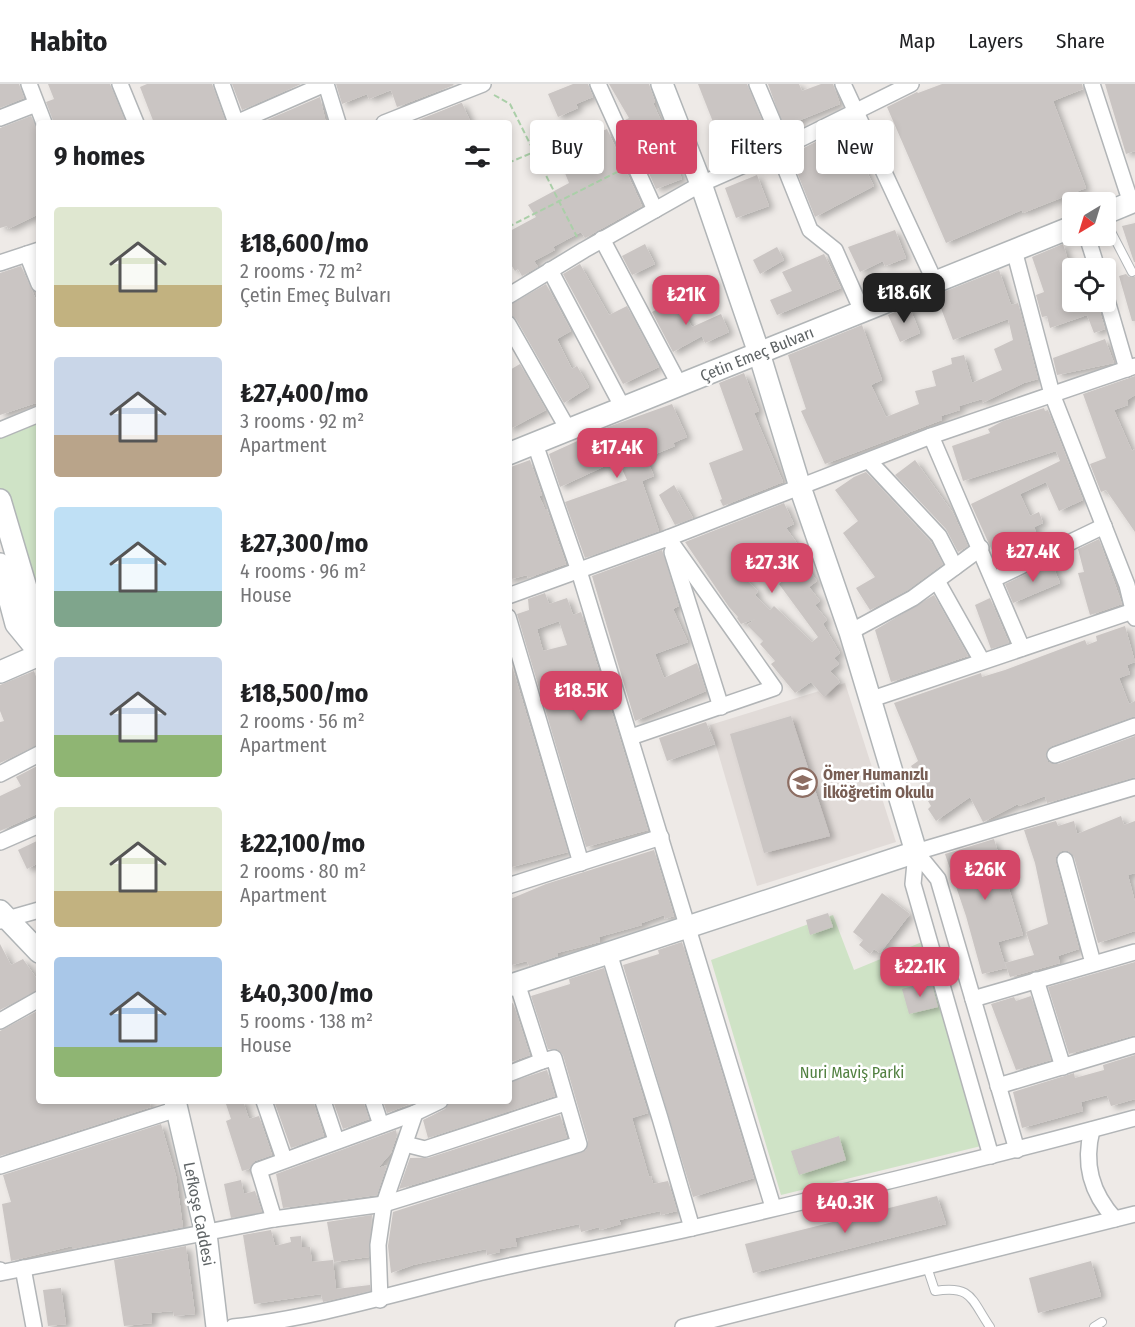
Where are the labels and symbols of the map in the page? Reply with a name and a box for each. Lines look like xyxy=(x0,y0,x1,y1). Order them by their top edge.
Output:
north arrow xyxy=(1062,192,1116,246)
pin: ₺18.6K xyxy=(855,273,953,324)
pin: ₺21K xyxy=(650,275,722,326)
street label: Çetin Emeç Bulvarı xyxy=(697,323,817,386)
pin: ₺17.4K xyxy=(568,428,666,479)
pin: ₺27.4K xyxy=(984,532,1082,583)
pin: ₺27.3K xyxy=(723,543,821,594)
pin: ₺18.5K xyxy=(532,671,630,722)
place label: Ömer Humanızlı İlköğretim Okulu xyxy=(823,764,934,802)
school or university icon: Ömer Humanızlı İlköğretim Okulu xyxy=(786,767,818,799)
pin: ₺26K xyxy=(949,850,1021,901)
pin: ₺22.1K xyxy=(871,947,969,998)
park label: Nuri Maviş Parki xyxy=(800,1063,904,1082)
street label: Lefkoşe Caddesi xyxy=(180,1160,218,1268)
pin: ₺40.3K xyxy=(796,1183,894,1234)

